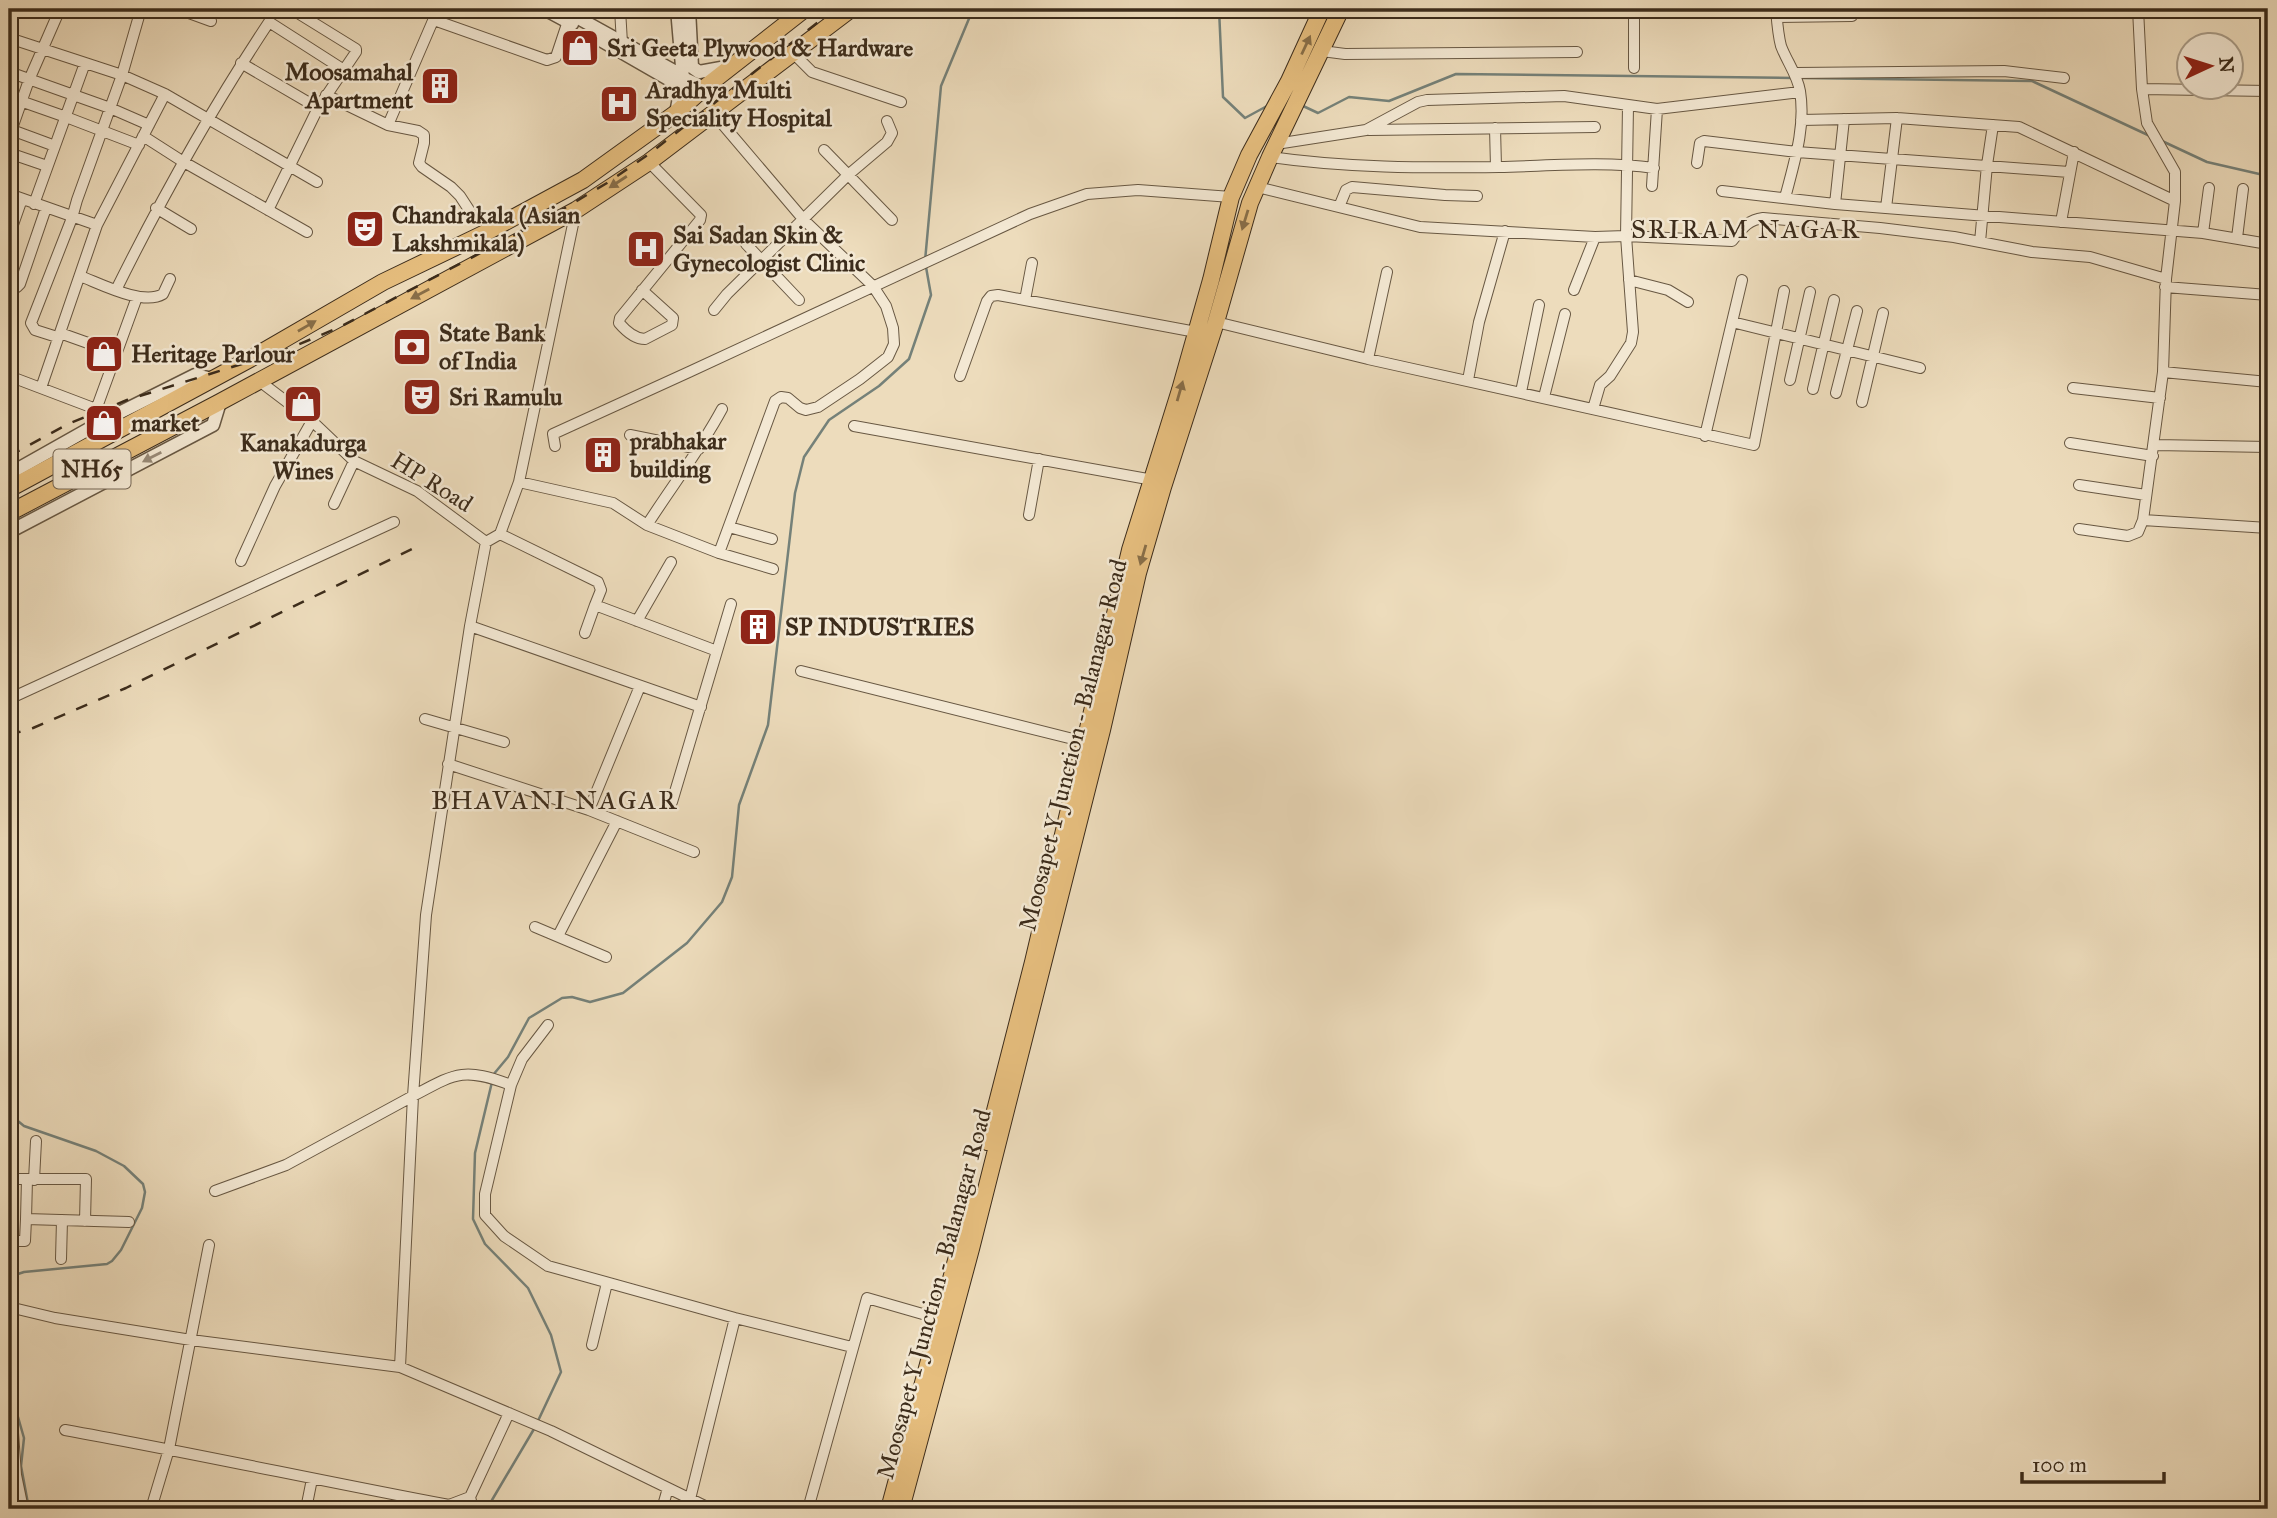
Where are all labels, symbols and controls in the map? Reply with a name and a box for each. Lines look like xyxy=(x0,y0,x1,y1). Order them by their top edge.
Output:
shop icon: Sri Geeta Plywood & Hardware xyxy=(559,27,601,69)
north arrow xyxy=(2176,32,2246,102)
place label: Sri Geeta Plywood & Hardware xyxy=(607,33,913,63)
one-way arrow xyxy=(1300,35,1312,55)
text: N xyxy=(2214,56,2238,74)
place label: Moosamahal Apartment xyxy=(285,57,414,115)
building icon: Moosamahal Apartment xyxy=(419,65,461,107)
place label: Aradhya Multi Speciality Hospital xyxy=(644,75,832,133)
hospital icon: Aradhya Multi Speciality Hospital xyxy=(598,83,640,125)
one-way arrow xyxy=(608,175,628,188)
place label: Chandrakala (Asian Lakshmikala) xyxy=(392,200,580,258)
theatre icon: Chandrakala (Asian Lakshmikala) xyxy=(344,208,386,250)
one-way arrow xyxy=(1239,210,1249,231)
district label: SRIRAM NAGAR xyxy=(1631,213,1861,245)
place label: Sai Sadan Skin & Gynecologist Clinic xyxy=(673,220,865,278)
hospital icon: Sai Sadan Skin & Gynecologist Clinic xyxy=(625,228,667,270)
one-way arrow xyxy=(411,288,430,300)
place label: State Bank of India xyxy=(439,318,546,376)
one-way arrow xyxy=(297,320,317,332)
bank icon: State Bank of India xyxy=(391,326,433,368)
shop icon: Heritage Parlour xyxy=(83,333,125,375)
place label: Heritage Parlour xyxy=(131,339,296,369)
theatre icon: Sri Ramulu xyxy=(401,376,443,418)
one-way arrow xyxy=(1175,380,1185,401)
place label: Sri Ramulu xyxy=(449,382,563,412)
shop icon: Kanakadurga Wines xyxy=(282,383,324,425)
shop icon: market xyxy=(83,402,125,444)
place label: market xyxy=(130,408,200,438)
place label: prabhakar building xyxy=(629,426,727,484)
place label: Kanakadurga Wines xyxy=(240,428,367,486)
building icon: prabhakar building xyxy=(582,434,624,476)
street label: HP Road xyxy=(386,445,478,519)
road number: NH65 xyxy=(54,449,130,489)
one-way arrow xyxy=(142,452,162,463)
one-way arrow xyxy=(1138,545,1148,566)
street label: Moosapet Y Junction - Balanagar Road xyxy=(1012,556,1134,934)
building icon: SP INDUSTRIES xyxy=(737,606,779,648)
place label: SP INDUSTRIES xyxy=(785,612,974,642)
district label: BHAVANI NAGAR xyxy=(431,784,679,816)
street label: Moosapet Y Junction - Balanagar Road xyxy=(870,1106,998,1482)
scale bar xyxy=(2022,1441,2163,1485)
text: 100 m xyxy=(2032,1452,2087,1478)

